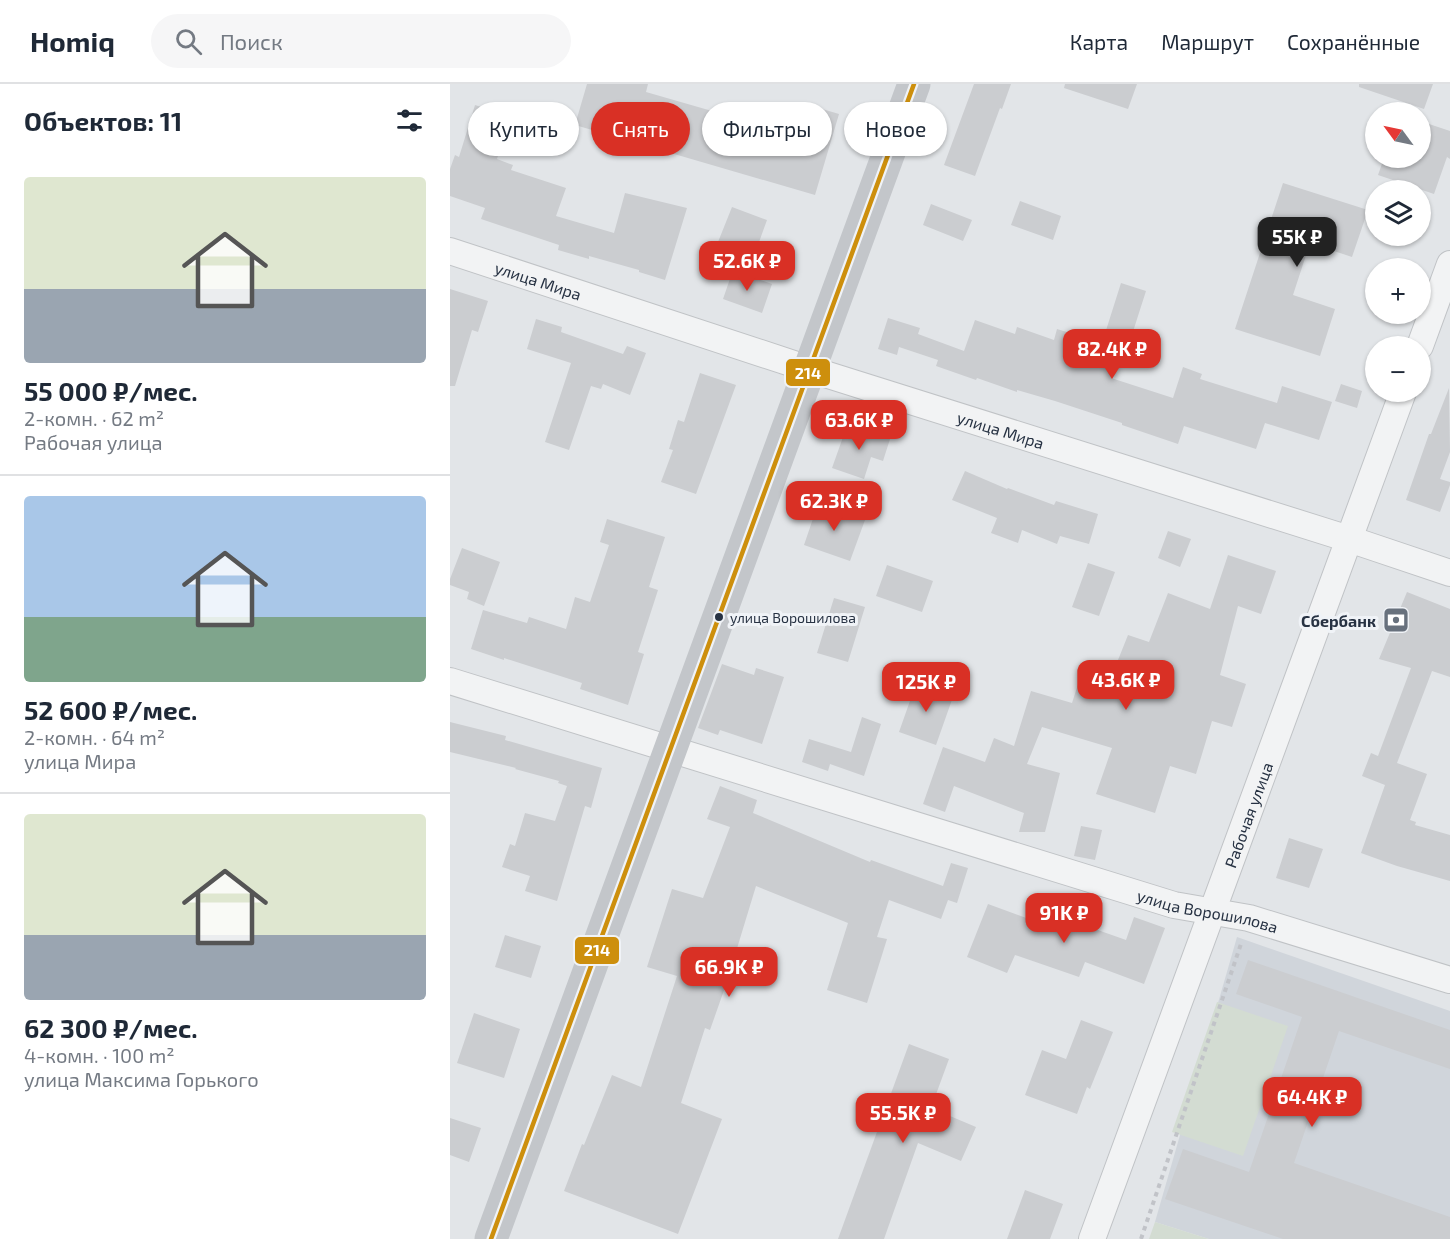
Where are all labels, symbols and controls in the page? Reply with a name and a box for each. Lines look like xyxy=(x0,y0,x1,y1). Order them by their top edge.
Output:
search box xyxy=(151,14,571,68)
text: Homiq xyxy=(30,24,115,58)
icon: search xyxy=(172,25,205,58)
text: Поиск xyxy=(220,28,283,54)
text: Карта xyxy=(1070,29,1128,54)
text: Маршрут xyxy=(1161,29,1254,54)
text: Сохранённые xyxy=(1287,29,1420,54)
chip: Купить xyxy=(468,102,579,156)
chip: Снять xyxy=(591,102,690,156)
chip: Фильтры xyxy=(702,102,832,156)
chip: Новое xyxy=(844,102,947,156)
north arrow xyxy=(1365,102,1431,168)
map controls xyxy=(1365,102,1431,402)
icon: filters xyxy=(393,104,426,137)
text: Объектов: 11 xyxy=(24,105,182,136)
button: layers xyxy=(1365,180,1431,246)
icon: home xyxy=(171,216,279,324)
pin: 55K ₽ xyxy=(1255,217,1339,268)
text: 55K ₽ xyxy=(1272,224,1322,248)
pin: 52.6K ₽ xyxy=(692,241,802,292)
text: 52.6K ₽ xyxy=(713,248,781,272)
street label: улица Мира xyxy=(492,257,584,303)
button: + xyxy=(1365,258,1431,324)
pin: 82.4K ₽ xyxy=(1057,329,1167,380)
text: 82.4K ₽ xyxy=(1077,336,1147,360)
button: − xyxy=(1365,336,1431,402)
line badge: 214 xyxy=(785,358,831,387)
text: 214 xyxy=(795,363,821,382)
text: 55 000 ₽/мес. xyxy=(24,375,198,406)
pin: 63.6K ₽ xyxy=(804,400,914,451)
text: 2-комн. · 62 m² xyxy=(24,406,164,430)
text: 63.6K ₽ xyxy=(825,407,893,431)
street label: улица Мира xyxy=(955,407,1047,452)
text: Рабочая улица xyxy=(24,430,163,454)
pin: 62.3K ₽ xyxy=(779,481,889,532)
text: 62.3K ₽ xyxy=(800,488,868,512)
icon: home xyxy=(171,535,279,643)
bank icon: Сбербанк xyxy=(1381,605,1411,635)
place label: улица Ворошилова xyxy=(730,609,856,626)
marker: улица Ворошилова xyxy=(713,611,725,623)
place label: Сбербанк xyxy=(1301,611,1376,630)
pin: 43.6K ₽ xyxy=(1071,660,1181,711)
pin: 125K ₽ xyxy=(877,662,975,713)
text: 43.6K ₽ xyxy=(1091,667,1161,691)
text: 125K ₽ xyxy=(896,669,956,693)
text: 52 600 ₽/мес. xyxy=(24,694,197,725)
text: 2-комн. · 64 m² xyxy=(24,725,165,749)
text: улица Мира xyxy=(24,749,136,773)
street label: Рабочая улица xyxy=(1220,759,1276,870)
icon: home xyxy=(171,853,279,961)
street label: улица Ворошилова xyxy=(1135,885,1280,936)
pin: 91K ₽ xyxy=(1022,893,1106,944)
text: 91K ₽ xyxy=(1039,900,1089,924)
line badge: 214 xyxy=(574,936,620,965)
text: 214 xyxy=(584,940,610,959)
pin: 66.9K ₽ xyxy=(674,947,784,998)
text: 66.9K ₽ xyxy=(695,954,763,978)
text: 62 300 ₽/мес. xyxy=(24,1012,198,1043)
text: 4-комн. · 100 m² xyxy=(24,1043,175,1067)
text: улица Максима Горького xyxy=(24,1067,259,1091)
pin: 64.4K ₽ xyxy=(1257,1077,1367,1128)
text: 64.4K ₽ xyxy=(1277,1084,1347,1108)
pin: 55.5K ₽ xyxy=(848,1093,958,1144)
text: 55.5K ₽ xyxy=(870,1100,936,1124)

